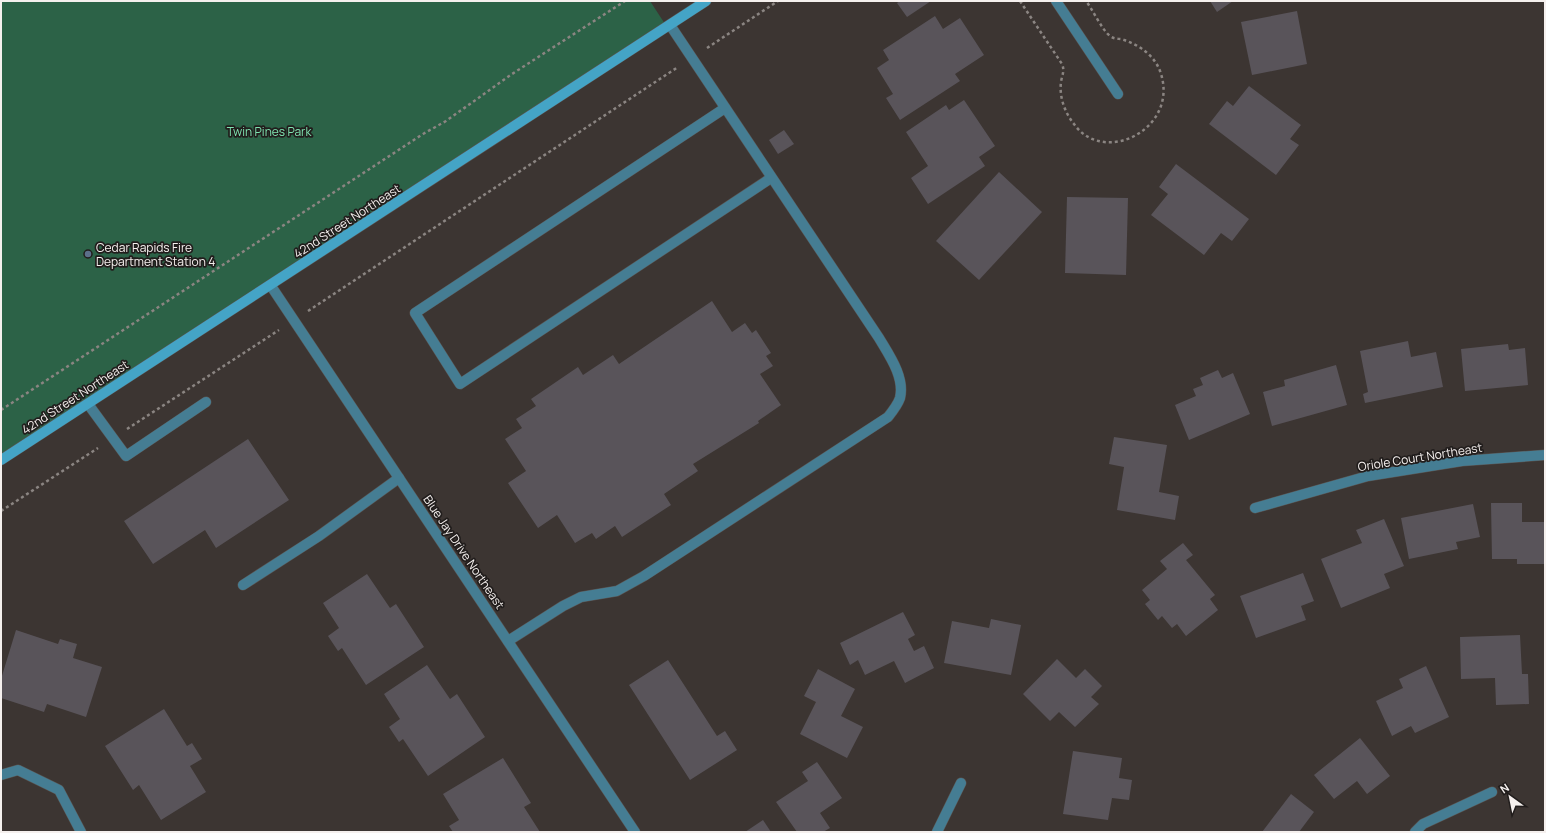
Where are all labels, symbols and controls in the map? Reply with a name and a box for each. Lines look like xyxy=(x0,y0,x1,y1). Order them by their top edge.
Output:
park label: Twin Pines Park xyxy=(227,123,312,140)
street label: 42nd Street Northeast xyxy=(290,180,404,262)
place label: Cedar Rapids Fire Department Station 4 xyxy=(96,239,215,270)
marker: Cedar Rapids Fire Department Station 4 xyxy=(83,249,93,259)
street label: 42nd Street Northeast xyxy=(18,356,132,438)
street label: Oriole Court Northeast xyxy=(1357,439,1484,475)
street label: Blue Jay Drive Northeast xyxy=(419,492,509,612)
north arrow xyxy=(1490,777,1530,817)
text: N xyxy=(1497,780,1512,797)

